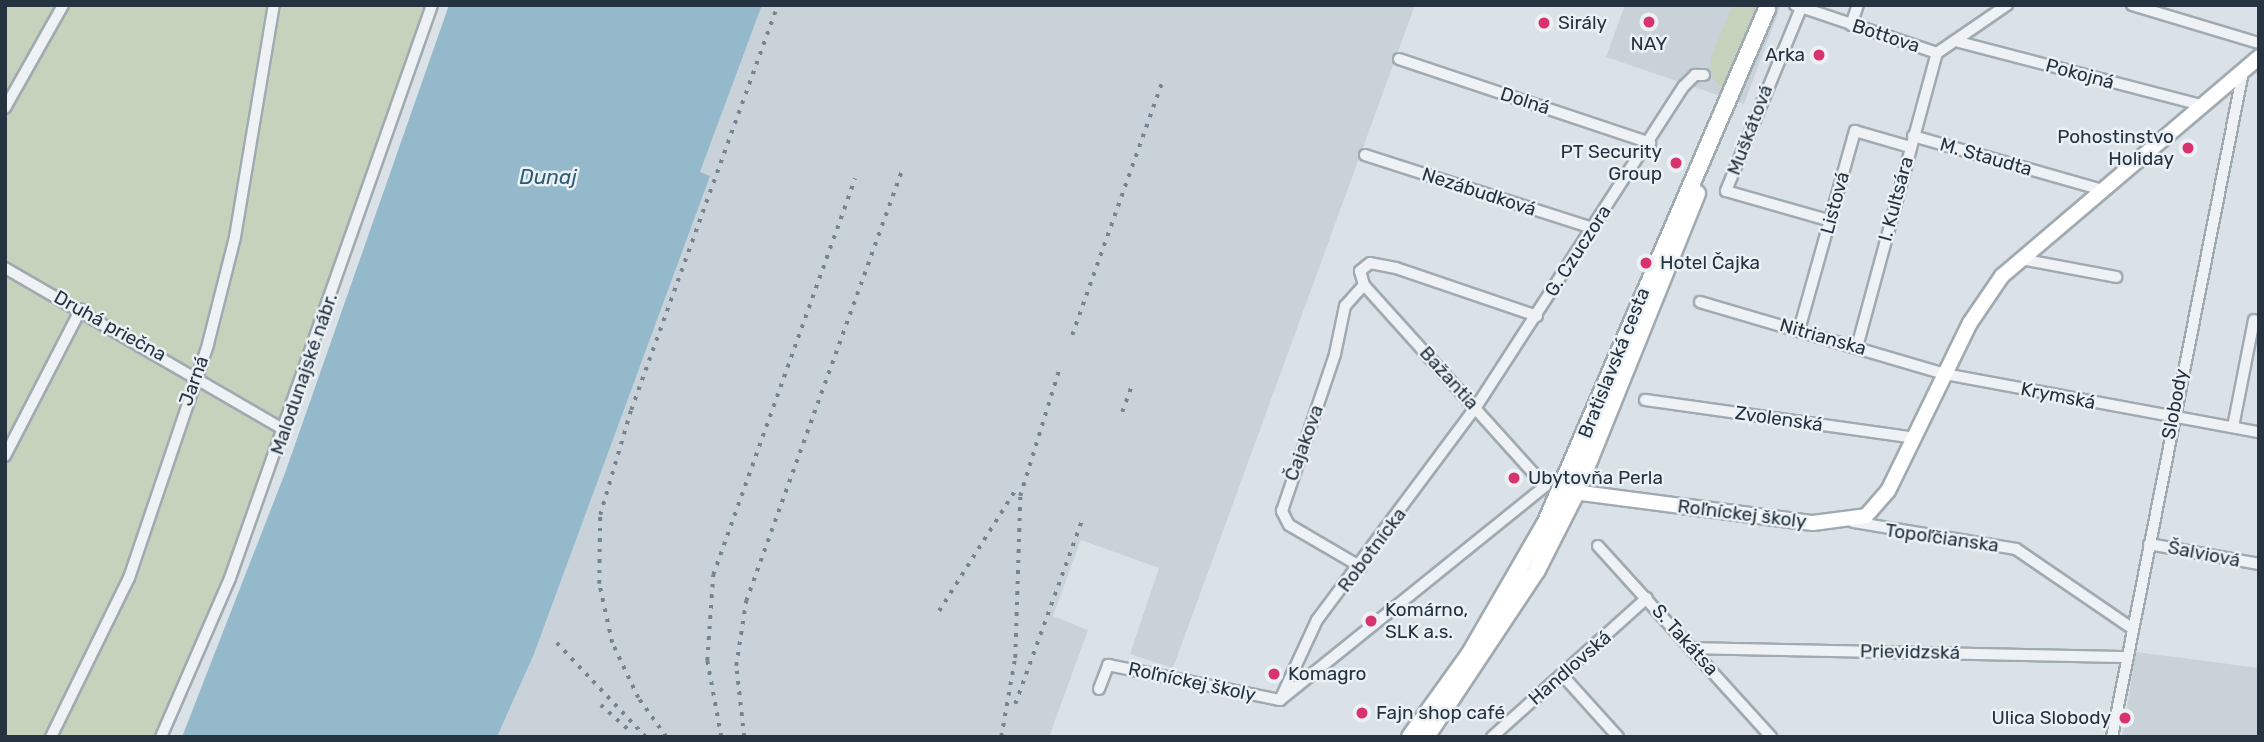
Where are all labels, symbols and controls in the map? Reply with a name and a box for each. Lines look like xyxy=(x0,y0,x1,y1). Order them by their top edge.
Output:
place label: Sirály xyxy=(1558,12,1607,34)
marker: NAY xyxy=(1641,14,1657,30)
street label: Bottova xyxy=(1849,14,1923,58)
marker: Sirály xyxy=(1536,15,1552,31)
place label: NAY xyxy=(1631,33,1667,55)
place label: Arka xyxy=(1765,44,1805,66)
marker: Arka xyxy=(1811,47,1827,63)
street label: Pokojná xyxy=(2043,54,2117,94)
street label: Dolná xyxy=(1497,82,1553,120)
street label: Muškátová xyxy=(1722,82,1778,178)
place label: Pohostinstvo Holiday xyxy=(2057,126,2174,170)
street label: M. Staudta xyxy=(1937,133,2035,181)
marker: Pohostinstvo Holiday xyxy=(2180,140,2196,156)
place label: PT Security Group xyxy=(1560,141,1662,185)
street label: I. Kultsára xyxy=(1874,154,1918,244)
marker: PT Security Group xyxy=(1668,155,1684,171)
street label: Nezábudková xyxy=(1419,163,1539,221)
water label: Dunaj xyxy=(519,164,577,190)
street label: Listová xyxy=(1816,169,1854,237)
street label: G. Czuczora xyxy=(1540,201,1616,301)
place label: Hotel Čajka xyxy=(1660,252,1760,274)
marker: Hotel Čajka xyxy=(1638,255,1654,271)
street label: Bratislavská cesta xyxy=(1573,284,1655,442)
street label: Druhá priečna xyxy=(50,286,170,366)
street label: Malodunajské nábr. xyxy=(266,290,342,458)
street label: Nitrianska xyxy=(1777,314,1869,360)
street label: Bažantia xyxy=(1415,342,1483,414)
street label: Jarná xyxy=(174,353,214,409)
street label: Slobody xyxy=(2157,367,2193,441)
street label: Krymská xyxy=(2019,378,2097,414)
street label: Čajakova xyxy=(1280,402,1328,484)
street label: Zvolenská xyxy=(1734,402,1824,436)
place label: Ubytovňa Perla xyxy=(1528,467,1663,489)
marker: Ubytovňa Perla xyxy=(1506,470,1522,486)
street label: Roľníckej školy xyxy=(1676,495,1808,533)
street label: Robotnícka xyxy=(1333,503,1411,597)
street label: Topoľčianska xyxy=(1884,519,2000,557)
street label: Šalviová xyxy=(2166,536,2242,572)
place label: Komárno, SLK a.s. xyxy=(1385,599,1468,643)
street label: S. Takátsa xyxy=(1647,599,1723,681)
marker: Komárno, SLK a.s. xyxy=(1363,613,1379,629)
street label: Handlovská xyxy=(1524,626,1616,710)
street label: Prievidzská xyxy=(1860,640,1960,664)
street label: Roľníckej školy xyxy=(1126,657,1258,707)
place label: Komagro xyxy=(1288,663,1366,685)
marker: Komagro xyxy=(1266,666,1282,682)
place label: Fajn shop café xyxy=(1376,702,1505,724)
marker: Fajn shop café xyxy=(1354,705,1370,721)
place label: Ulica Slobody xyxy=(1991,707,2111,729)
marker: Ulica Slobody xyxy=(2117,710,2133,726)

